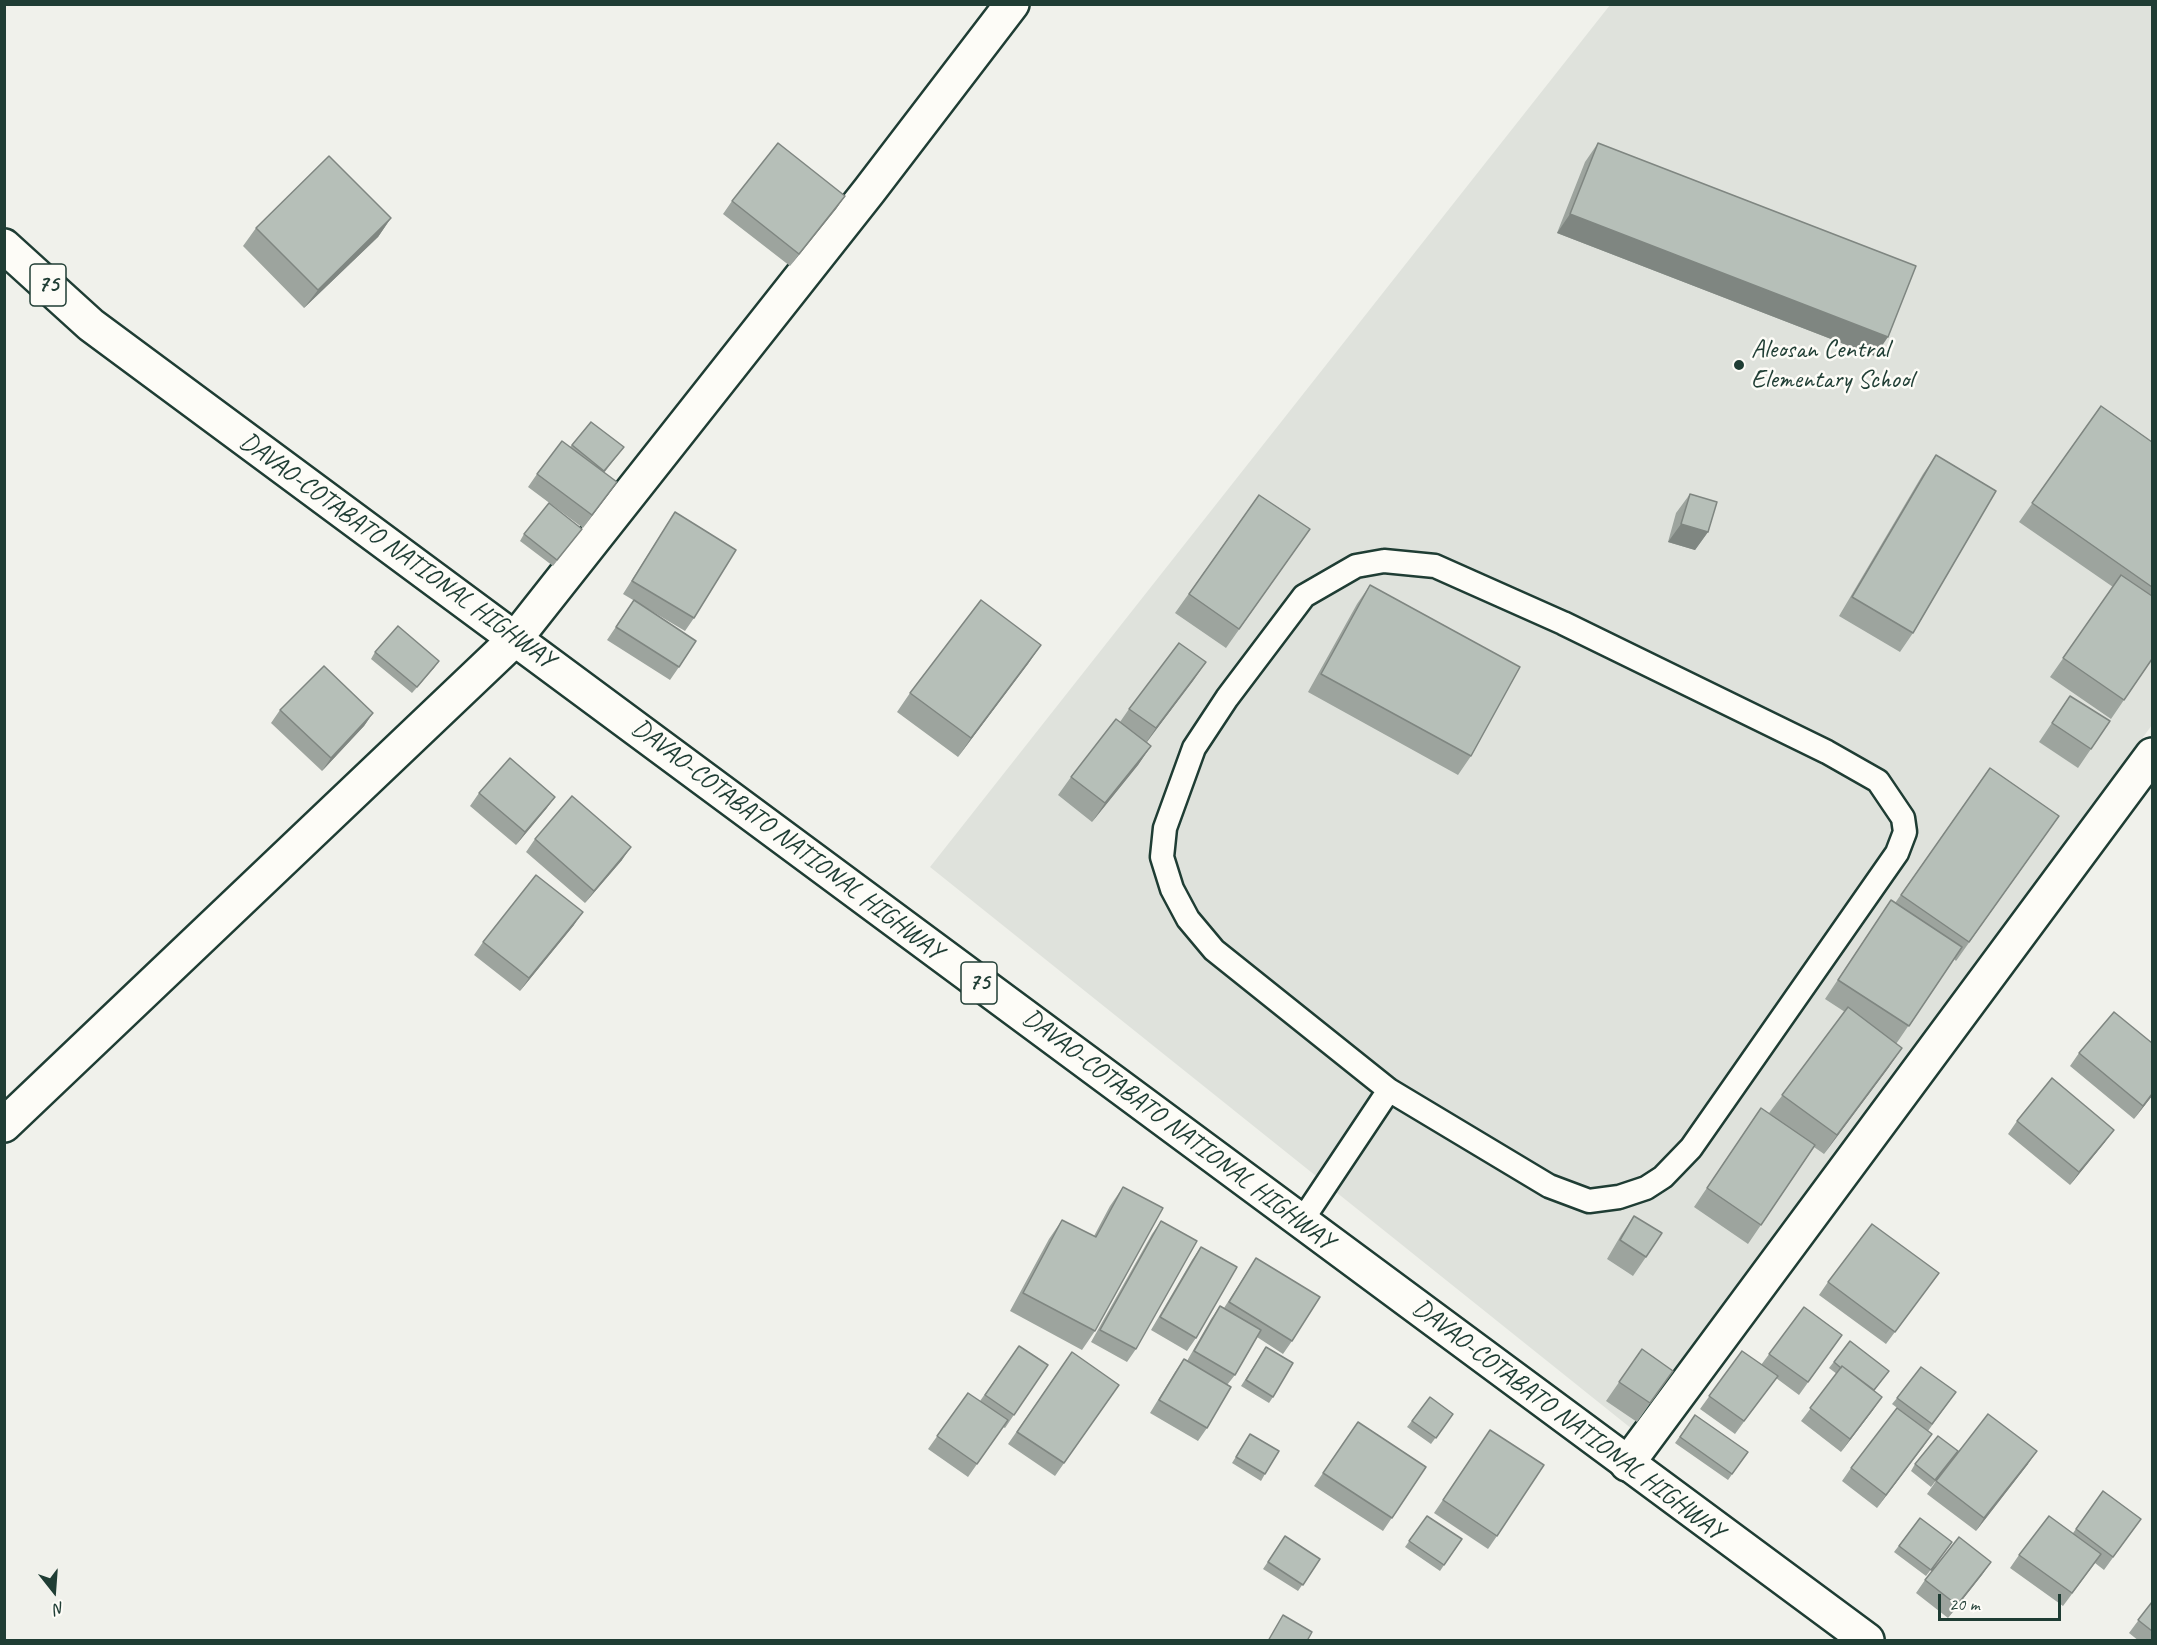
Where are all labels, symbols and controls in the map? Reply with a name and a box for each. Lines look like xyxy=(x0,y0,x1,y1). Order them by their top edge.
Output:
road number: 75 xyxy=(30,264,66,306)
place label: Aleosan Central Elementary School xyxy=(1751,334,1913,396)
marker: Aleosan Central Elementary School xyxy=(1732,358,1746,372)
street label: DAVAO-COTABATO NATIONAL HIGHWAY xyxy=(233,426,561,676)
street label: DAVAO-COTABATO NATIONAL HIGHWAY xyxy=(625,713,949,967)
road number: 75 xyxy=(961,962,997,1004)
street label: DAVAO-COTABATO NATIONAL HIGHWAY xyxy=(1016,1003,1340,1257)
street label: DAVAO-COTABATO NATIONAL HIGHWAY xyxy=(1406,1293,1730,1547)
north arrow xyxy=(24,1561,84,1621)
scale bar xyxy=(1941,1582,2064,1620)
text: 20 m xyxy=(1949,1593,1980,1615)
text: N xyxy=(52,1597,67,1619)

